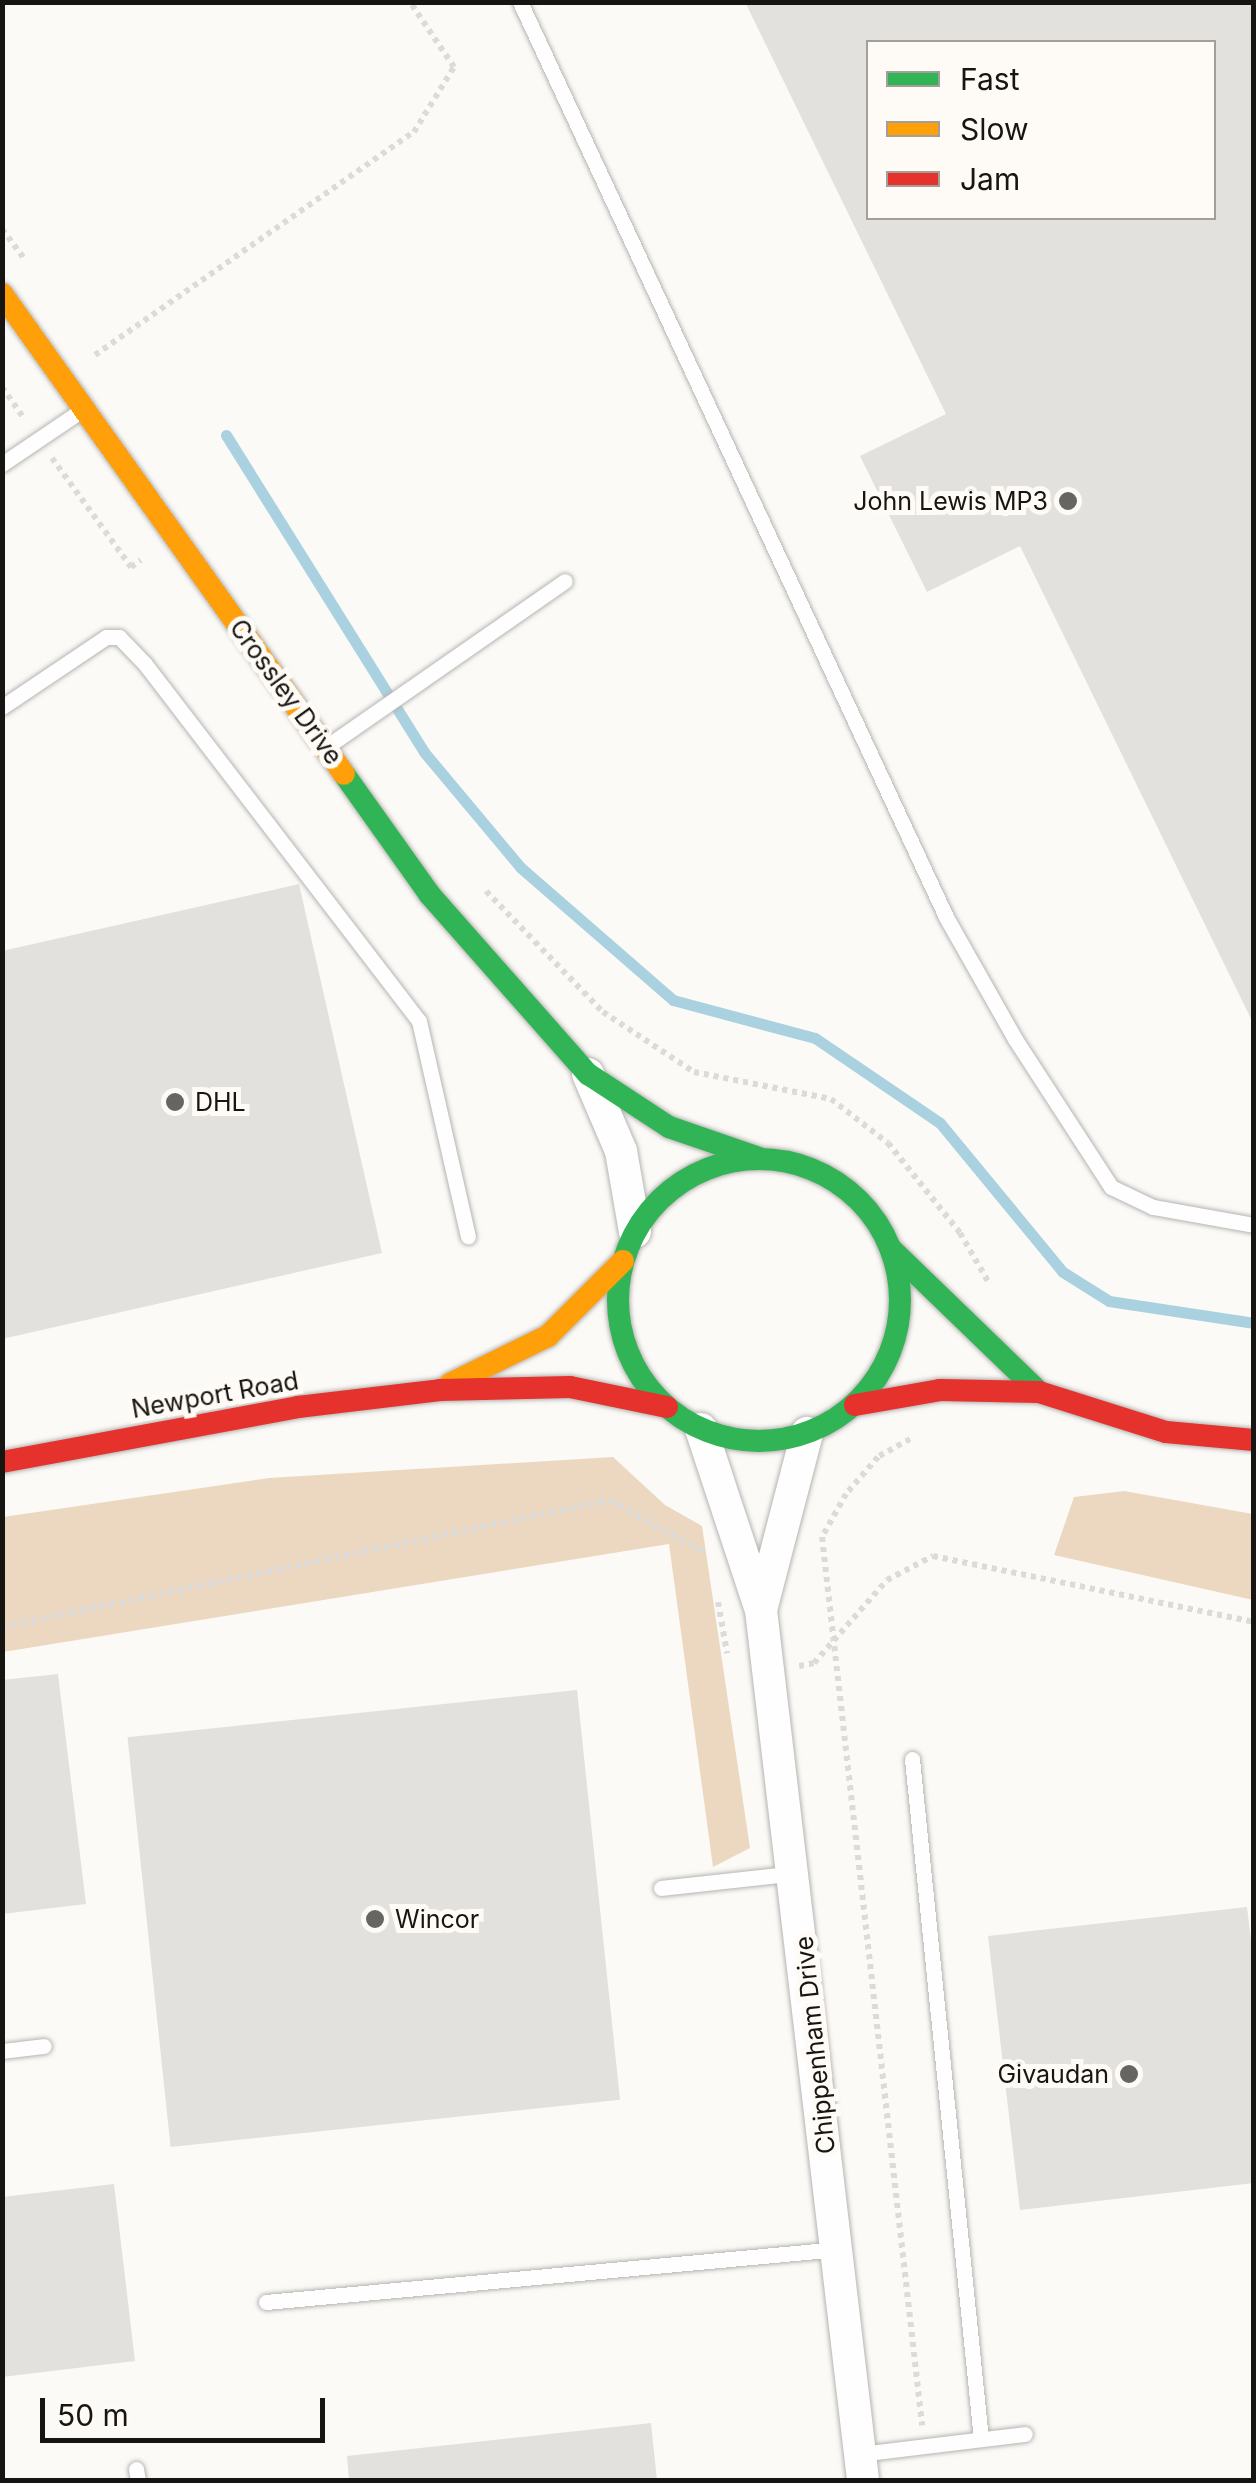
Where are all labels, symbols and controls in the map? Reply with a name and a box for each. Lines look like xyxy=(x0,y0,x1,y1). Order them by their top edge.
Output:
legend xyxy=(866,40,1216,220)
text: Fast xyxy=(960,61,1019,97)
text: Slow xyxy=(960,111,1029,147)
text: Jam xyxy=(960,161,1020,197)
place label: John Lewis MP3 xyxy=(853,486,1048,516)
marker: John Lewis MP3 xyxy=(1057,490,1079,512)
street label: Crossley Drive xyxy=(223,614,349,770)
place label: DHL xyxy=(195,1087,246,1117)
marker: DHL xyxy=(164,1091,186,1113)
street label: Newport Road xyxy=(129,1366,301,1424)
place label: Wincor xyxy=(395,1904,479,1934)
marker: Wincor xyxy=(364,1908,386,1930)
street label: Chippenham Drive xyxy=(789,1935,841,2155)
place label: Givaudan xyxy=(997,2059,1109,2089)
marker: Givaudan xyxy=(1118,2063,1140,2085)
scale bar xyxy=(45,2378,330,2440)
text: 50 m xyxy=(57,2397,129,2433)

